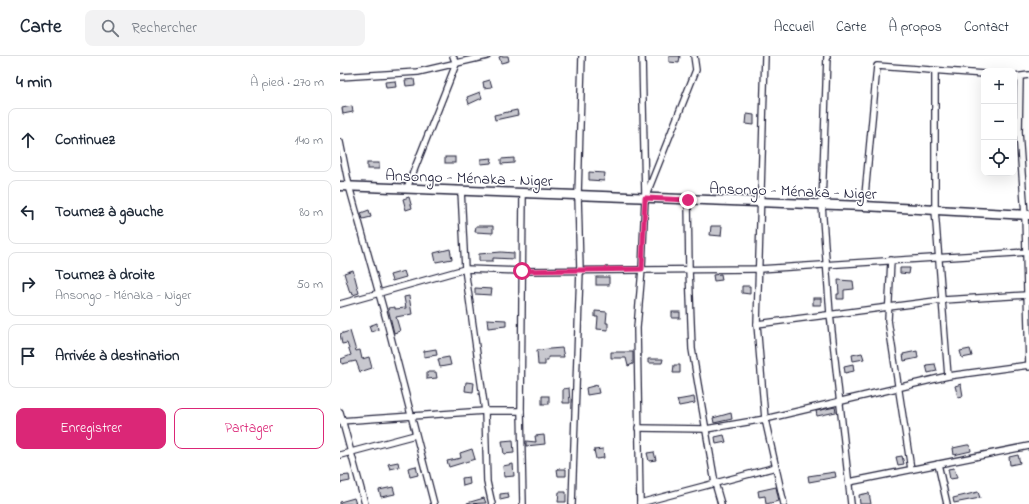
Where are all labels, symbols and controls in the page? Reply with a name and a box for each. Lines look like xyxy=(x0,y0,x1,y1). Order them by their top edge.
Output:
search box xyxy=(85,10,365,46)
text: Carte xyxy=(20,14,61,41)
icon: search xyxy=(99,17,121,39)
text: Rechercher xyxy=(131,17,197,39)
text: Accueil xyxy=(774,17,814,38)
text: Carte xyxy=(836,17,867,38)
text: À propos xyxy=(889,17,942,38)
text: Contact xyxy=(964,17,1009,38)
map controls xyxy=(981,68,1017,176)
button: + xyxy=(981,68,1017,104)
text: 4 min xyxy=(16,70,52,95)
text: À pied · 270 m xyxy=(250,73,324,92)
button: − xyxy=(981,104,1017,140)
icon: ahead xyxy=(17,129,39,151)
text: Continuez xyxy=(55,129,115,151)
text: 140 m xyxy=(295,131,323,150)
button: locate xyxy=(981,140,1017,176)
street label: Ansongo - Ménaka - Niger xyxy=(385,164,553,194)
street label: Ansongo - Ménaka - Niger xyxy=(709,177,877,207)
route end xyxy=(679,191,697,209)
icon: left xyxy=(17,201,39,223)
text: Tournez à gauche xyxy=(55,201,163,223)
text: 80 m xyxy=(299,203,323,222)
route start xyxy=(513,262,531,280)
text: Tournez à droite xyxy=(55,264,155,286)
icon: right xyxy=(17,273,39,295)
text: 50 m xyxy=(297,275,323,294)
text: Ansongo - Ménaka - Niger xyxy=(55,286,191,305)
icon: arrive xyxy=(17,345,39,367)
text: Arrivée à destination xyxy=(55,345,180,367)
button: Enregistrer xyxy=(16,408,166,449)
button: Partager xyxy=(174,408,324,449)

